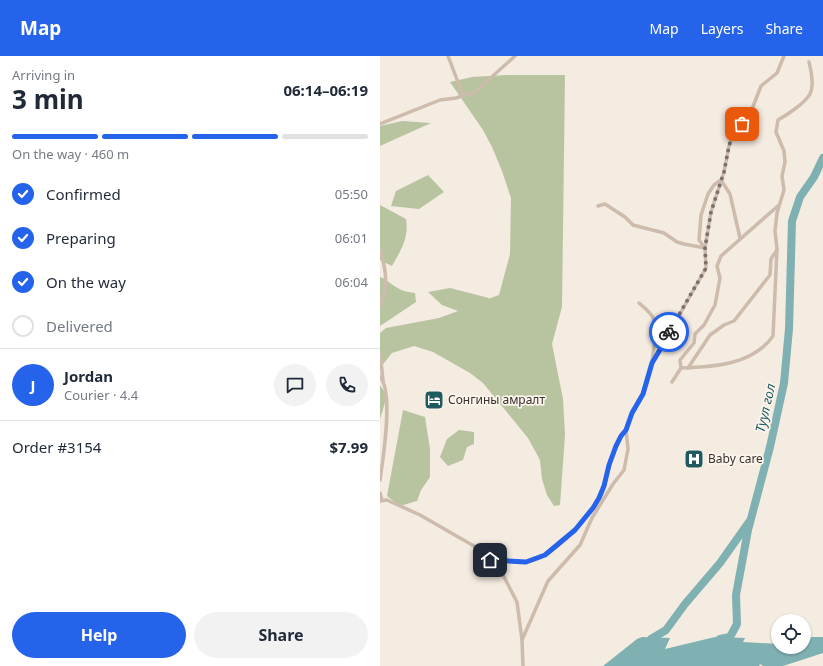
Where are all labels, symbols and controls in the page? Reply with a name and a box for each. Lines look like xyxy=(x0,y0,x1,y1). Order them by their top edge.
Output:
text: Map xyxy=(20,15,61,41)
text: Map xyxy=(650,19,679,38)
text: Layers xyxy=(701,19,743,38)
text: Share xyxy=(765,19,803,38)
text: Arriving in xyxy=(12,66,75,84)
text: 06:14–06:19 xyxy=(283,80,368,100)
text: 3 min xyxy=(12,81,84,117)
pin xyxy=(725,107,759,141)
icon: bag xyxy=(731,113,753,135)
text: On the way · 460 m xyxy=(12,145,129,163)
icon: check xyxy=(12,183,34,205)
text: Confirmed xyxy=(46,184,121,204)
text: 05:50 xyxy=(335,185,368,203)
icon: check xyxy=(12,227,34,249)
text: Preparing xyxy=(46,228,116,248)
text: 06:01 xyxy=(335,229,368,247)
icon: check xyxy=(12,271,34,293)
text: On the way xyxy=(46,272,126,292)
text: 06:04 xyxy=(335,273,368,291)
courier xyxy=(649,312,689,352)
text: Delivered xyxy=(46,316,113,336)
icon: bike xyxy=(658,321,680,343)
button: chat xyxy=(274,364,316,406)
button: phone xyxy=(326,364,368,406)
text: Jordan xyxy=(64,366,113,386)
text: J xyxy=(31,375,35,395)
water label: Туул гол xyxy=(751,381,780,434)
text: Courier · 4.4 xyxy=(64,386,138,404)
hotel icon: Сонгины амралт xyxy=(423,389,445,411)
place label: Сонгины амралт xyxy=(448,391,545,408)
text: Order #3154 xyxy=(12,437,101,457)
text: $7.99 xyxy=(329,437,368,457)
hospital icon: Baby care xyxy=(683,448,705,470)
place label: Baby care xyxy=(708,450,763,467)
pin xyxy=(473,543,507,577)
icon: home xyxy=(479,549,501,571)
button: Help xyxy=(12,612,186,658)
button: Share xyxy=(194,612,368,658)
map controls xyxy=(771,614,811,654)
button: locate xyxy=(771,614,811,654)

